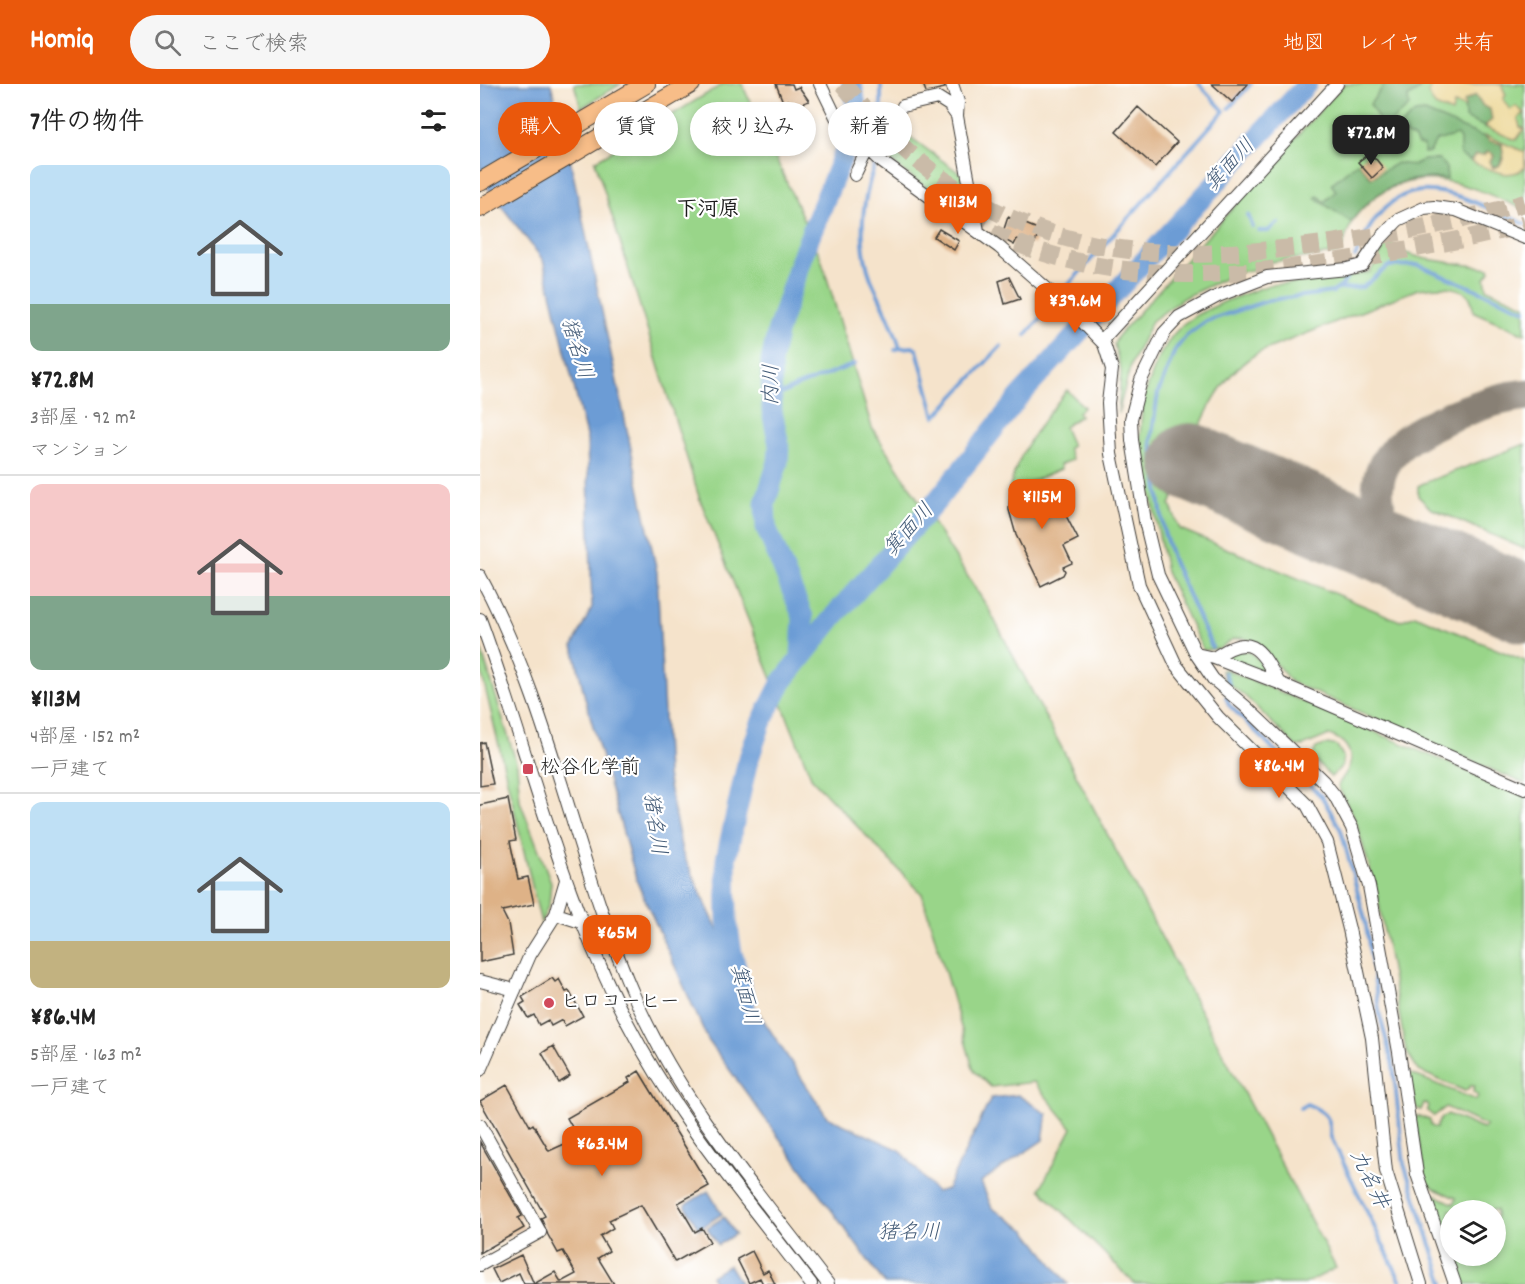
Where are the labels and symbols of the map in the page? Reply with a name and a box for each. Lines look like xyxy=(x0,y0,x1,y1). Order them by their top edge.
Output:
pin: ¥72.8M xyxy=(1322,115,1420,166)
water label: 箕面川 xyxy=(1199,133,1263,199)
pin: ¥113M xyxy=(916,184,1000,235)
district label: 下河原 xyxy=(677,196,740,226)
pin: ¥39.6M xyxy=(1026,283,1124,334)
water label: 猪名川 xyxy=(551,314,599,384)
water label: 内川 xyxy=(758,364,788,406)
pin: ¥115M xyxy=(1000,479,1084,530)
water label: 箕面川 xyxy=(878,498,942,564)
pin: ¥86.4M xyxy=(1230,748,1328,799)
place label: 松谷化学前 xyxy=(540,755,640,783)
marker: 松谷化学前 xyxy=(521,762,535,776)
water label: 猪名川 xyxy=(634,791,672,857)
pin: ¥65M xyxy=(581,915,653,966)
water label: 箕面川 xyxy=(721,961,765,1029)
place label: ヒロコーヒー xyxy=(561,989,680,1017)
marker: ヒロコーヒー xyxy=(542,996,556,1010)
pin: ¥63.4M xyxy=(553,1126,651,1177)
water label: 九名井 xyxy=(1341,1145,1396,1216)
water label: 猪名川 xyxy=(878,1219,941,1249)

